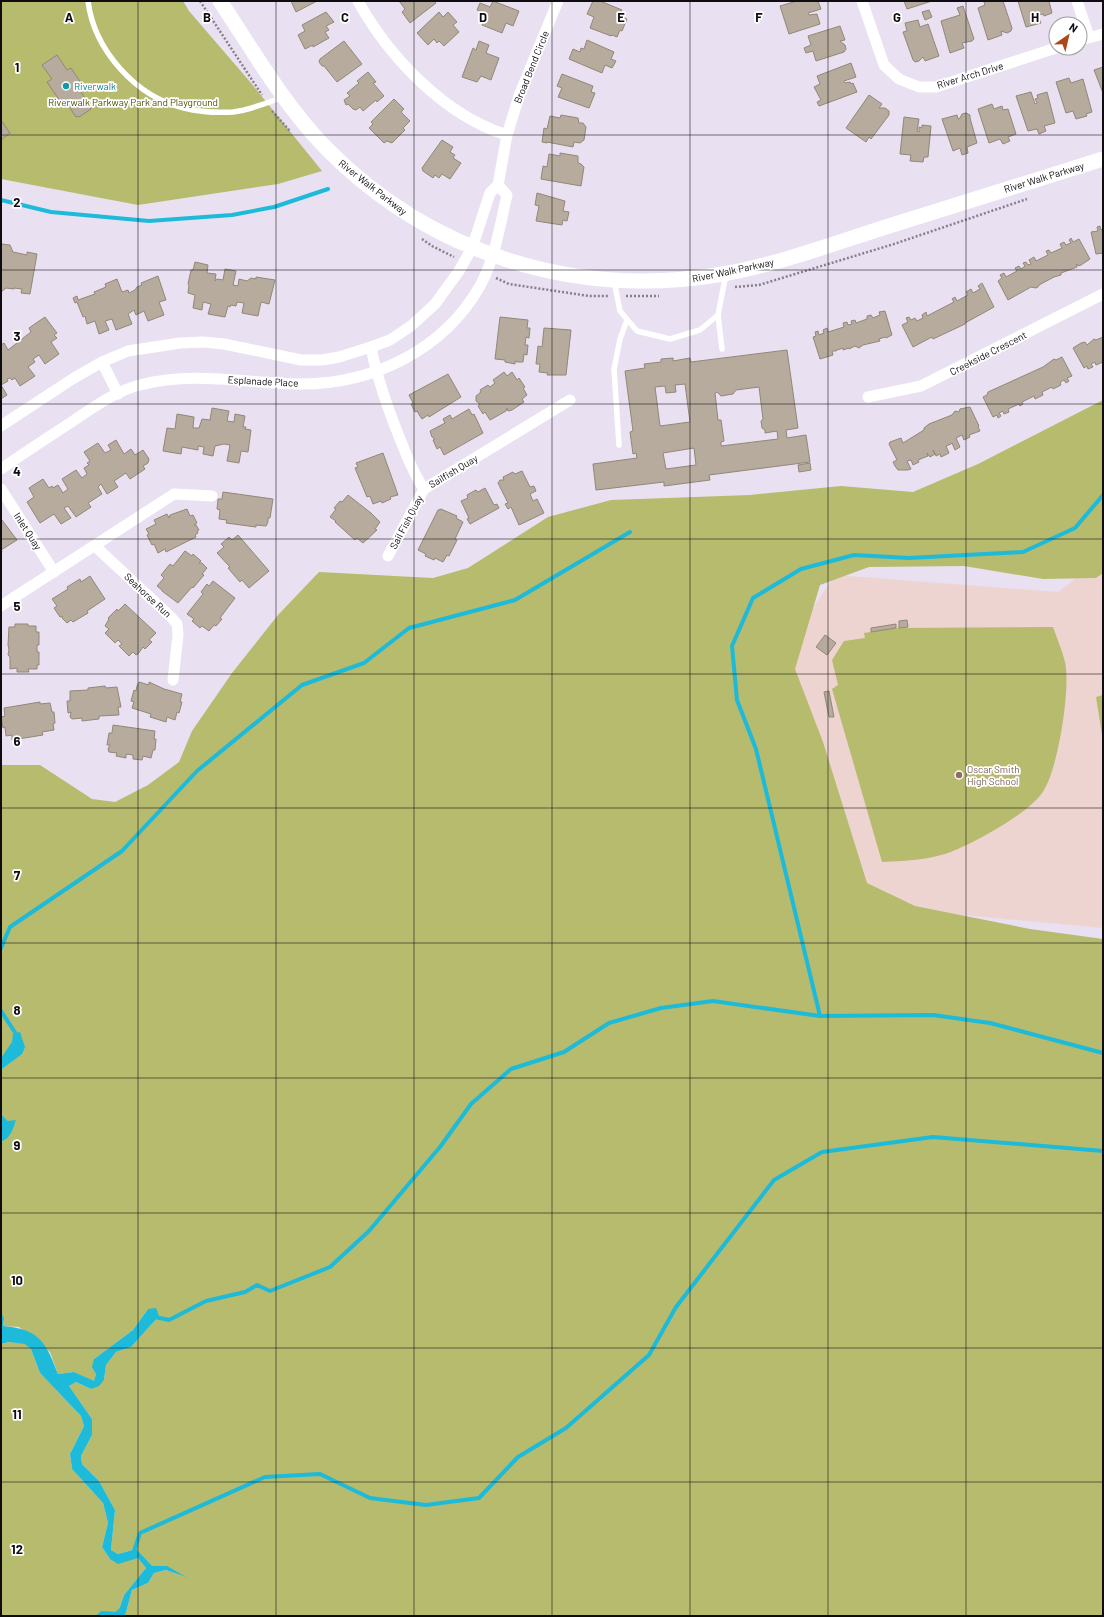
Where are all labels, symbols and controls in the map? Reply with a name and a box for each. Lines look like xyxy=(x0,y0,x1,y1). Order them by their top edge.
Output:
text: A xyxy=(65,9,74,25)
text: B xyxy=(203,9,211,25)
text: C xyxy=(341,9,349,25)
text: D xyxy=(479,9,487,25)
text: E xyxy=(617,9,625,25)
text: F xyxy=(755,9,763,25)
text: G xyxy=(893,9,901,25)
text: H xyxy=(1031,9,1039,25)
north arrow xyxy=(1048,16,1088,56)
text: N xyxy=(1067,20,1081,35)
street label: Broad Bend Circle xyxy=(511,29,551,105)
text: 1 xyxy=(15,59,19,75)
street label: River Arch Drive xyxy=(935,59,1005,91)
place label: Riverwalk xyxy=(74,80,116,92)
marker: Riverwalk xyxy=(61,81,71,91)
park label: Riverwalk Parkway Park and Playground xyxy=(48,96,218,108)
street label: River Walk Parkway xyxy=(336,157,410,218)
street label: River Walk Parkway xyxy=(1002,159,1086,195)
text: 2 xyxy=(13,194,21,210)
street label: River Walk Parkway xyxy=(691,255,775,285)
text: 3 xyxy=(13,328,21,344)
street label: Creekside Crescent xyxy=(948,328,1029,378)
street label: Esplanade Place xyxy=(227,373,299,389)
street label: Sailfish Quay xyxy=(426,452,480,490)
text: 4 xyxy=(13,463,21,479)
street label: Sail Fish Quay xyxy=(387,493,425,551)
street label: Inlet Quay xyxy=(12,510,45,552)
street label: Seahorse Run xyxy=(122,570,174,620)
text: 5 xyxy=(13,598,21,614)
text: 6 xyxy=(14,733,21,749)
place label: Oscar Smith High School xyxy=(967,763,1020,787)
marker: Oscar Smith High School xyxy=(954,770,964,780)
text: 7 xyxy=(14,867,21,883)
text: 8 xyxy=(13,1002,21,1018)
text: 9 xyxy=(14,1137,21,1153)
text: 10 xyxy=(11,1272,23,1288)
text: 11 xyxy=(12,1406,22,1422)
text: 12 xyxy=(11,1541,23,1557)

